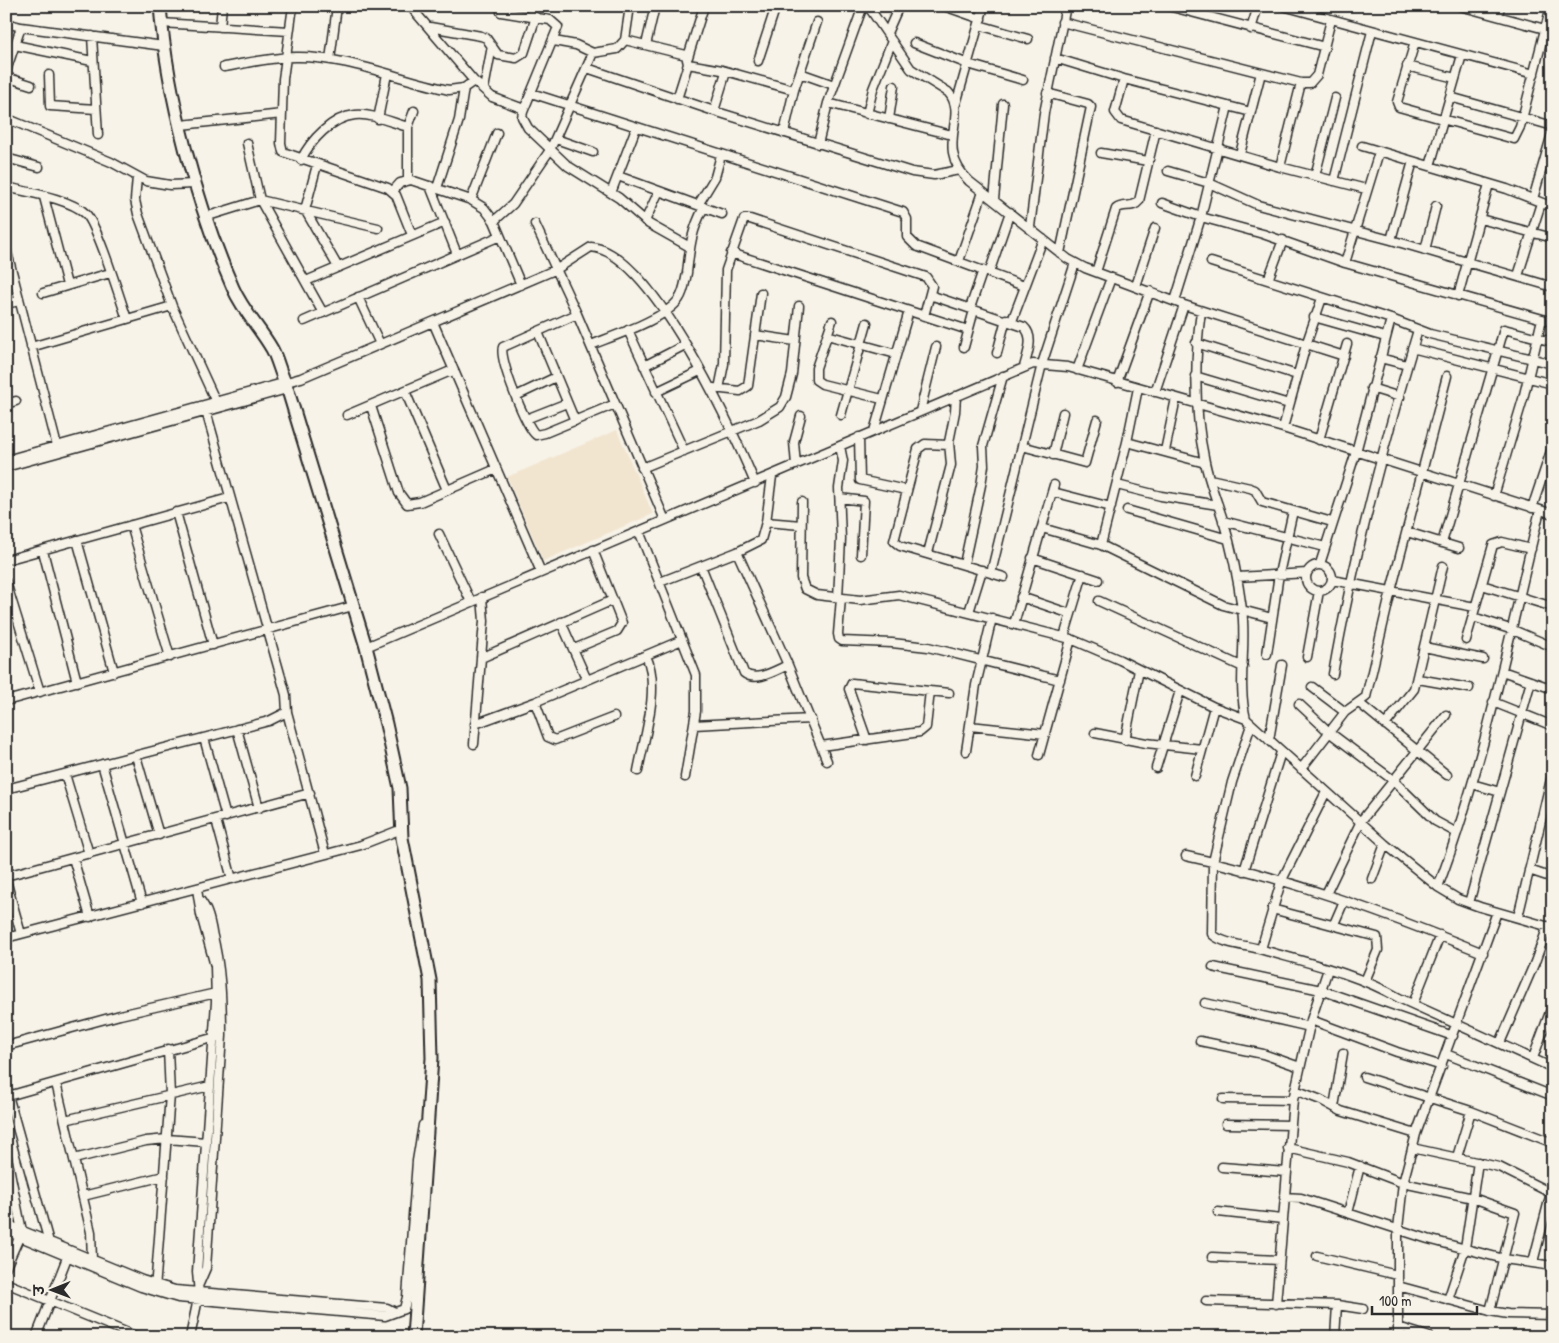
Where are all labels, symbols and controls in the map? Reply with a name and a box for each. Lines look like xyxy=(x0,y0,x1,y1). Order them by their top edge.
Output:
north arrow xyxy=(28,1266,78,1316)
scale bar xyxy=(1372,1283,1476,1315)
text: उ xyxy=(29,1284,48,1297)
text: 100 m xyxy=(1379,1290,1412,1311)

